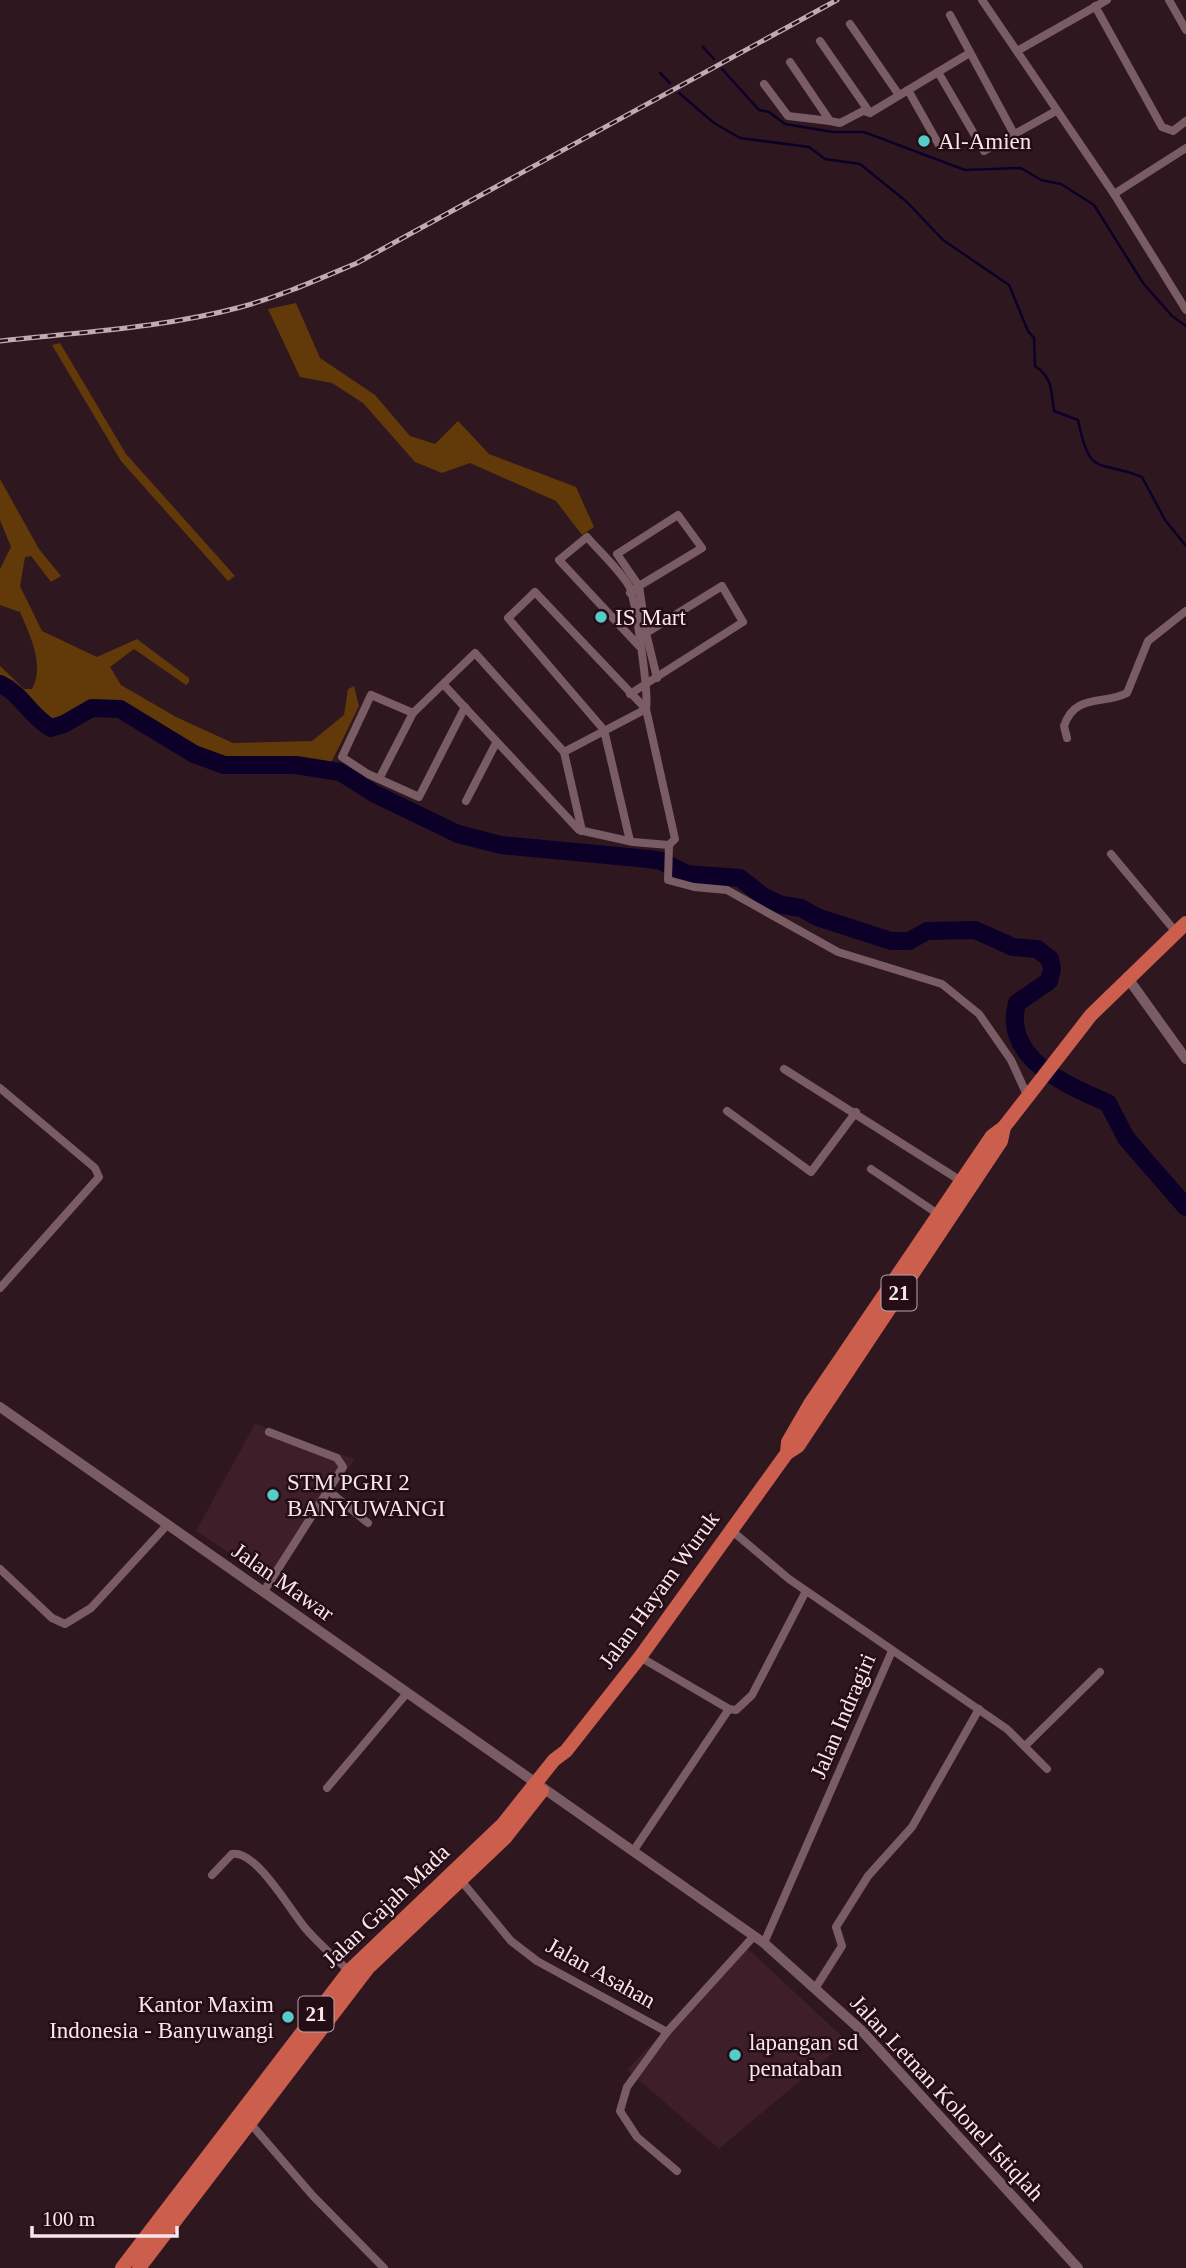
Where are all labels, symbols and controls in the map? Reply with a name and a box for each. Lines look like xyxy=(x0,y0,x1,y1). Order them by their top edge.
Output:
place label: Al-Amien xyxy=(938,129,1032,154)
marker: Al-Amien xyxy=(916,133,932,149)
place label: IS Mart xyxy=(615,605,687,630)
marker: IS Mart xyxy=(593,609,609,625)
road number: 21 xyxy=(881,1276,916,1310)
place label: STM PGRI 2 BANYUWANGI xyxy=(287,1470,445,1521)
marker: STM PGRI 2 BANYUWANGI xyxy=(265,1487,281,1503)
street label: Jalan Hayam Wuruk xyxy=(594,1506,725,1673)
street label: Jalan Mawar xyxy=(227,1538,339,1626)
street label: Jalan Indragiri xyxy=(805,1650,881,1782)
street label: Jalan Gajah Mada xyxy=(318,1839,454,1973)
street label: Jalan Asahan xyxy=(542,1933,660,2013)
street label: Jalan Letnan Kolonel Istiqlah xyxy=(845,1990,1049,2206)
place label: Kantor Maxim Indonesia - Banyuwangi xyxy=(49,1992,274,2043)
road number: 21 xyxy=(298,1996,334,2032)
marker: Kantor Maxim Indonesia - Banyuwangi xyxy=(280,2009,296,2025)
place label: lapangan sd penataban xyxy=(749,2030,859,2081)
marker: lapangan sd penataban xyxy=(727,2047,743,2063)
scale bar xyxy=(32,2194,177,2238)
text: 100 m xyxy=(42,2207,95,2231)

